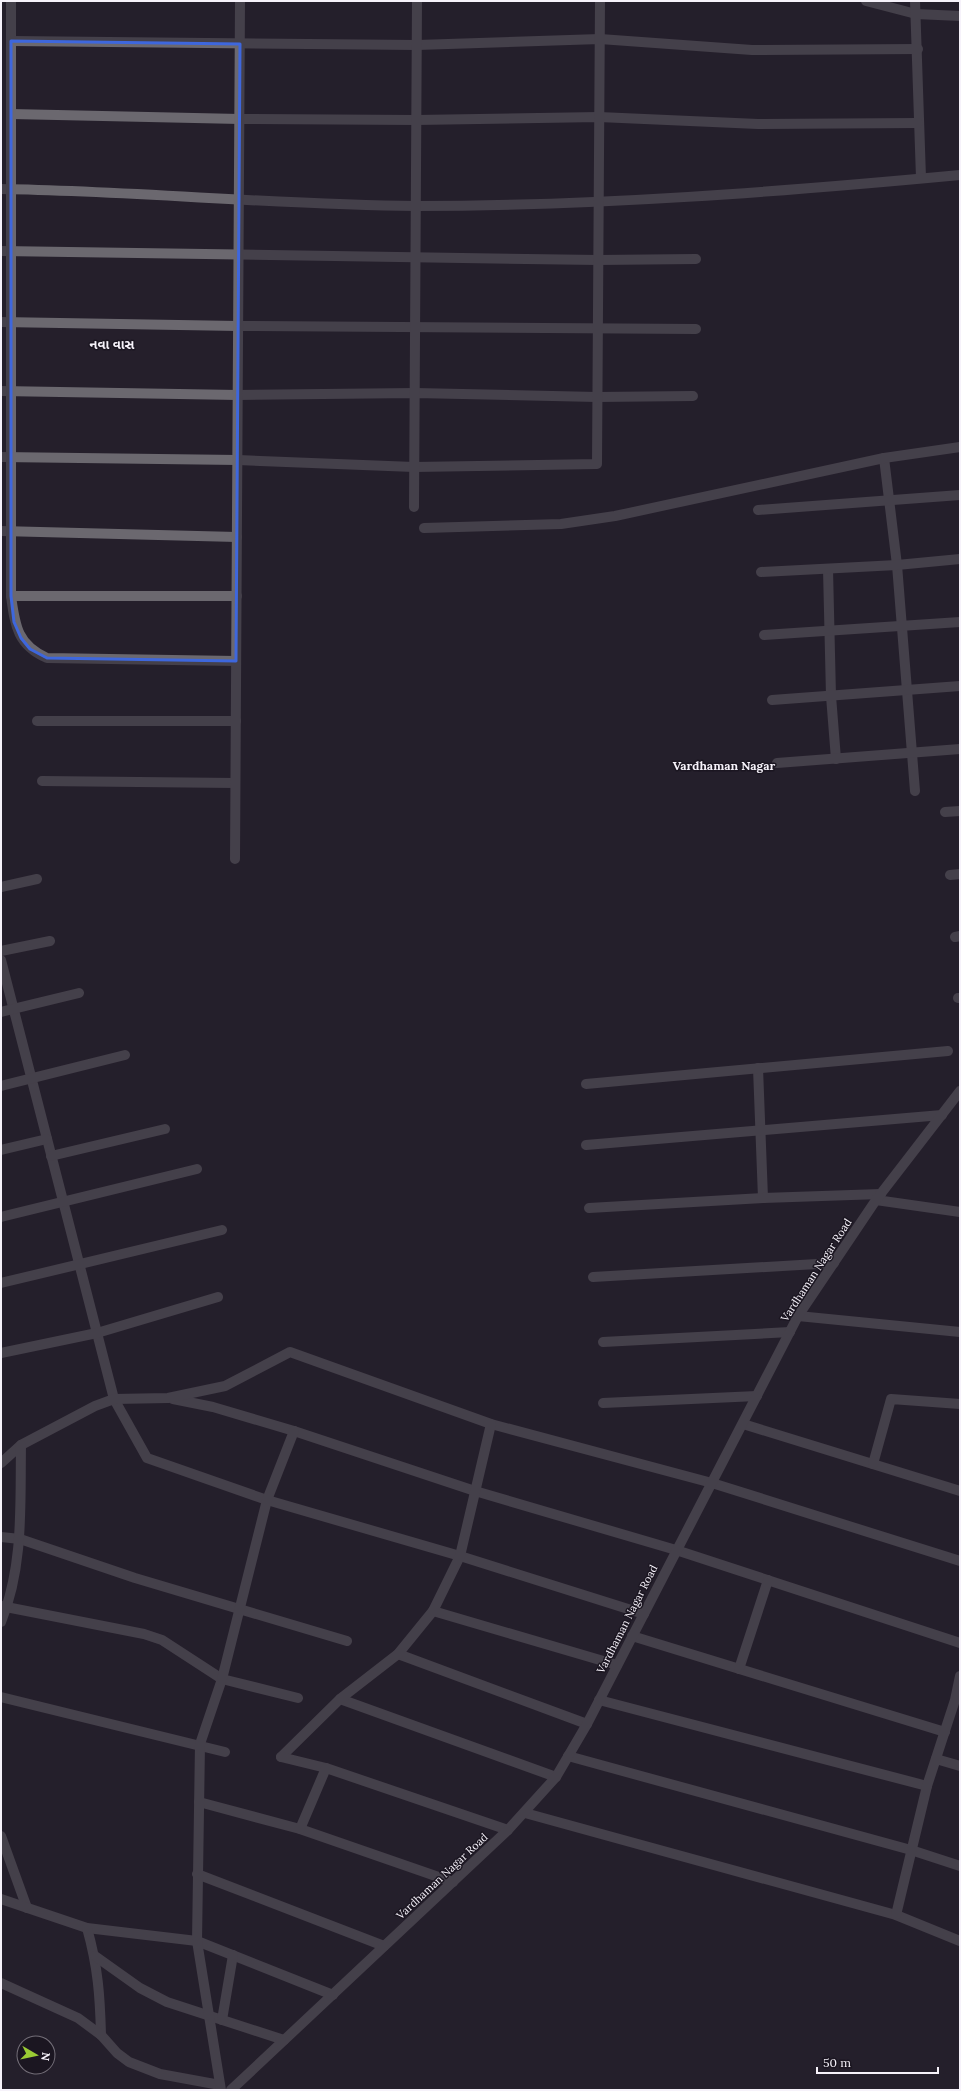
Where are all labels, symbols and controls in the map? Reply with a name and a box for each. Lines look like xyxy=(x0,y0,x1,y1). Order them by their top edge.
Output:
district label: નવા વાસ xyxy=(90,336,135,353)
district label: Vardhaman Nagar xyxy=(673,758,775,773)
street label: Vardhaman Nagar Road xyxy=(777,1215,855,1325)
street label: Vardhaman Nagar Road xyxy=(593,1562,661,1677)
street label: Vardhaman Nagar Road xyxy=(393,1830,491,1923)
north arrow xyxy=(16,2035,56,2075)
scale bar xyxy=(817,2049,938,2075)
text: N xyxy=(38,2051,53,2062)
text: 50 m xyxy=(823,2055,851,2070)

